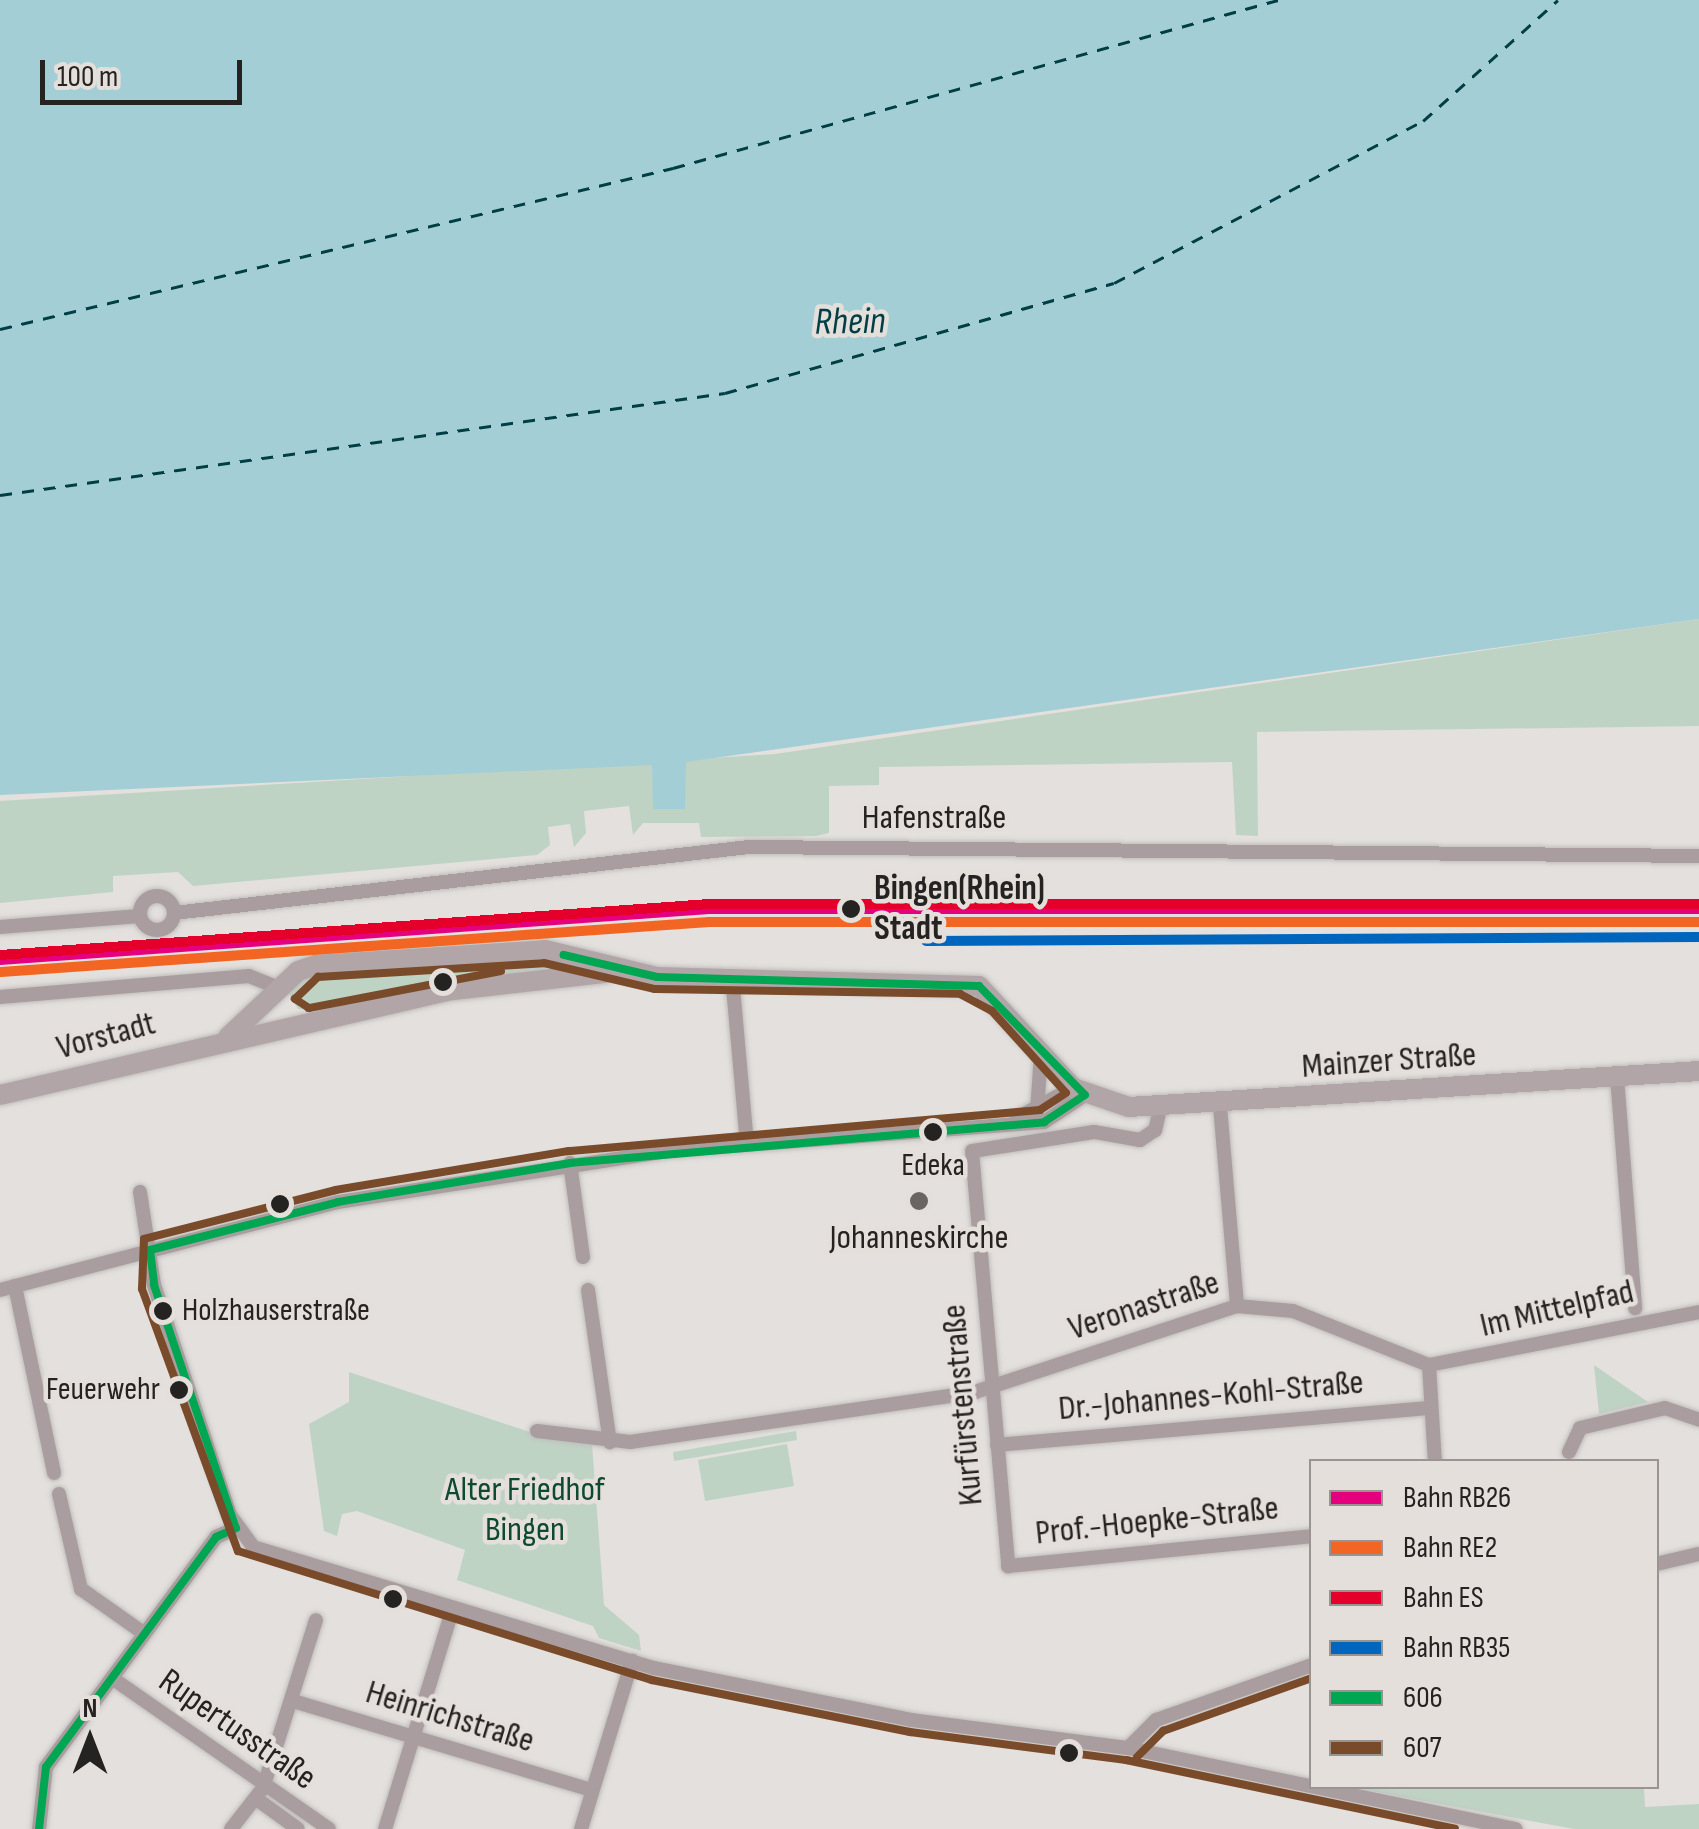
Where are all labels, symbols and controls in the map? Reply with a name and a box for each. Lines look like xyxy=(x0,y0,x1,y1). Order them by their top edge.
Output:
scale bar xyxy=(45,40,248,102)
text: 100 m xyxy=(57,59,118,95)
water label: Rhein xyxy=(814,299,886,345)
street label: Hafenstraße xyxy=(862,797,1006,839)
place label: Bingen(Rhein) Stadt xyxy=(874,868,1045,950)
marker: Bingen(Rhein) Stadt xyxy=(838,896,864,922)
unlabelled marker xyxy=(433,972,453,992)
street label: Vorstadt xyxy=(52,1003,160,1069)
street label: Mainzer Straße xyxy=(1300,1034,1478,1088)
marker: Edeka xyxy=(923,1122,943,1142)
place label: Edeka xyxy=(901,1147,965,1185)
marker: Johanneskirche xyxy=(908,1190,930,1212)
unlabelled marker xyxy=(270,1194,290,1214)
place label: Johanneskirche xyxy=(829,1217,1009,1259)
street label: Veronastraße xyxy=(1063,1262,1225,1350)
street label: Im Mittelpfad xyxy=(1476,1271,1638,1347)
place label: Holzhauserstraße xyxy=(182,1292,370,1330)
marker: Holzhauserstraße xyxy=(153,1301,173,1321)
street label: Kurfürstenstraße xyxy=(933,1303,993,1507)
street label: Dr.-Johannes-Kohl-Straße xyxy=(1057,1362,1365,1430)
place label: Feuerwehr xyxy=(46,1371,160,1409)
marker: Feuerwehr xyxy=(169,1380,189,1400)
legend xyxy=(1309,1459,1659,1789)
park label: Alter Friedhof Bingen xyxy=(445,1469,605,1551)
text: Bahn RB26 xyxy=(1403,1480,1511,1516)
street label: Prof.-Hoepke-Straße xyxy=(1033,1487,1281,1555)
text: Bahn RE2 xyxy=(1403,1530,1497,1566)
text: Bahn ES xyxy=(1403,1580,1484,1616)
unlabelled marker xyxy=(383,1589,403,1609)
text: Bahn RB35 xyxy=(1403,1630,1510,1666)
street label: Rupertusstraße xyxy=(150,1661,324,1799)
street label: Heinrichstraße xyxy=(361,1672,539,1762)
text: 606 xyxy=(1403,1680,1443,1716)
north arrow xyxy=(40,1689,140,1789)
text: N xyxy=(83,1692,97,1725)
text: 607 xyxy=(1403,1730,1441,1766)
unlabelled marker xyxy=(1059,1743,1079,1763)

